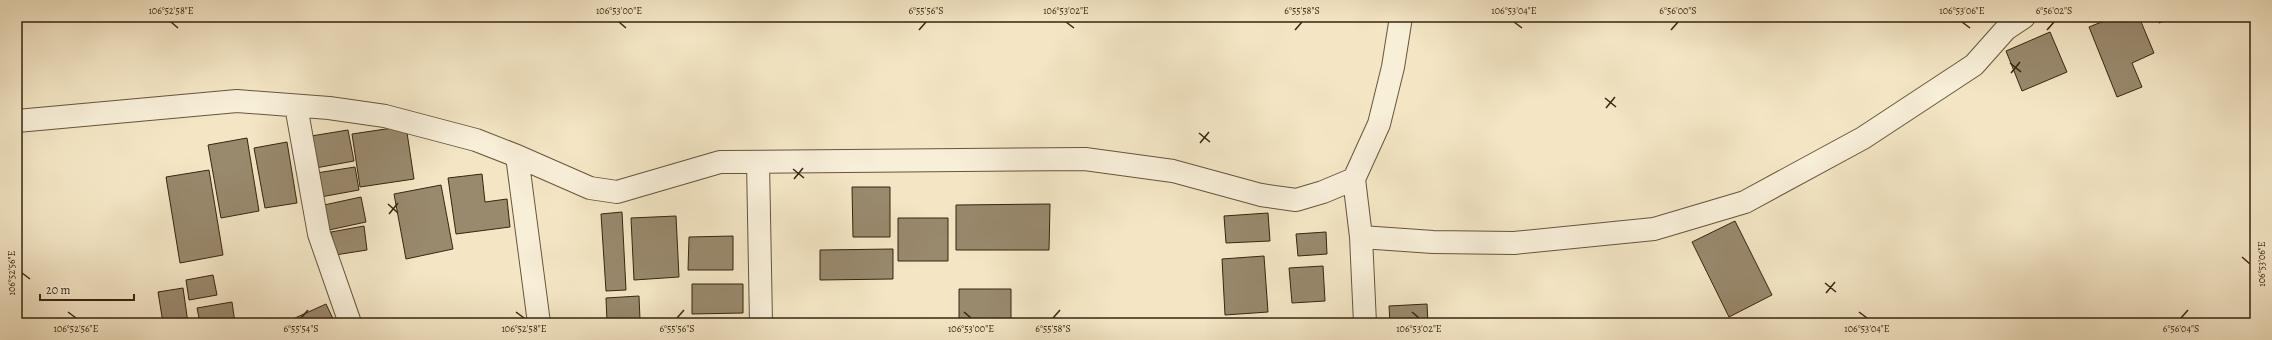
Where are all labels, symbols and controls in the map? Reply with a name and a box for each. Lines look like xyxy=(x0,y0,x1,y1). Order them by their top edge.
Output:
text: 106°52'58"E xyxy=(148,4,194,17)
text: 106°53'00"E xyxy=(596,4,642,17)
text: 6°55'56"S xyxy=(908,4,944,17)
text: 106°53'02"E xyxy=(1043,4,1089,17)
text: 6°55'58"S xyxy=(1284,4,1320,17)
text: 106°53'04"E xyxy=(1491,4,1537,17)
text: 6°56'00"S xyxy=(1659,4,1697,17)
text: 106°53'06"E xyxy=(1939,4,1985,17)
text: 6°56'02"S xyxy=(2036,4,2072,17)
text: 106°53'06"E xyxy=(2255,241,2268,287)
text: 106°52'56"E xyxy=(5,250,18,296)
scale bar xyxy=(40,276,134,302)
text: 20 m xyxy=(46,282,70,298)
text: 106°52'56"E xyxy=(53,322,99,335)
text: 6°55'54"S xyxy=(283,322,319,335)
text: 106°52'58"E xyxy=(501,322,547,335)
text: 6°55'56"S xyxy=(659,322,695,335)
text: 106°53'00"E xyxy=(948,322,994,335)
text: 6°55'58"S xyxy=(1035,322,1071,335)
text: 106°53'02"E xyxy=(1396,322,1442,335)
text: 106°53'04"E xyxy=(1844,322,1890,335)
text: 6°56'04"S xyxy=(2163,322,2199,335)

